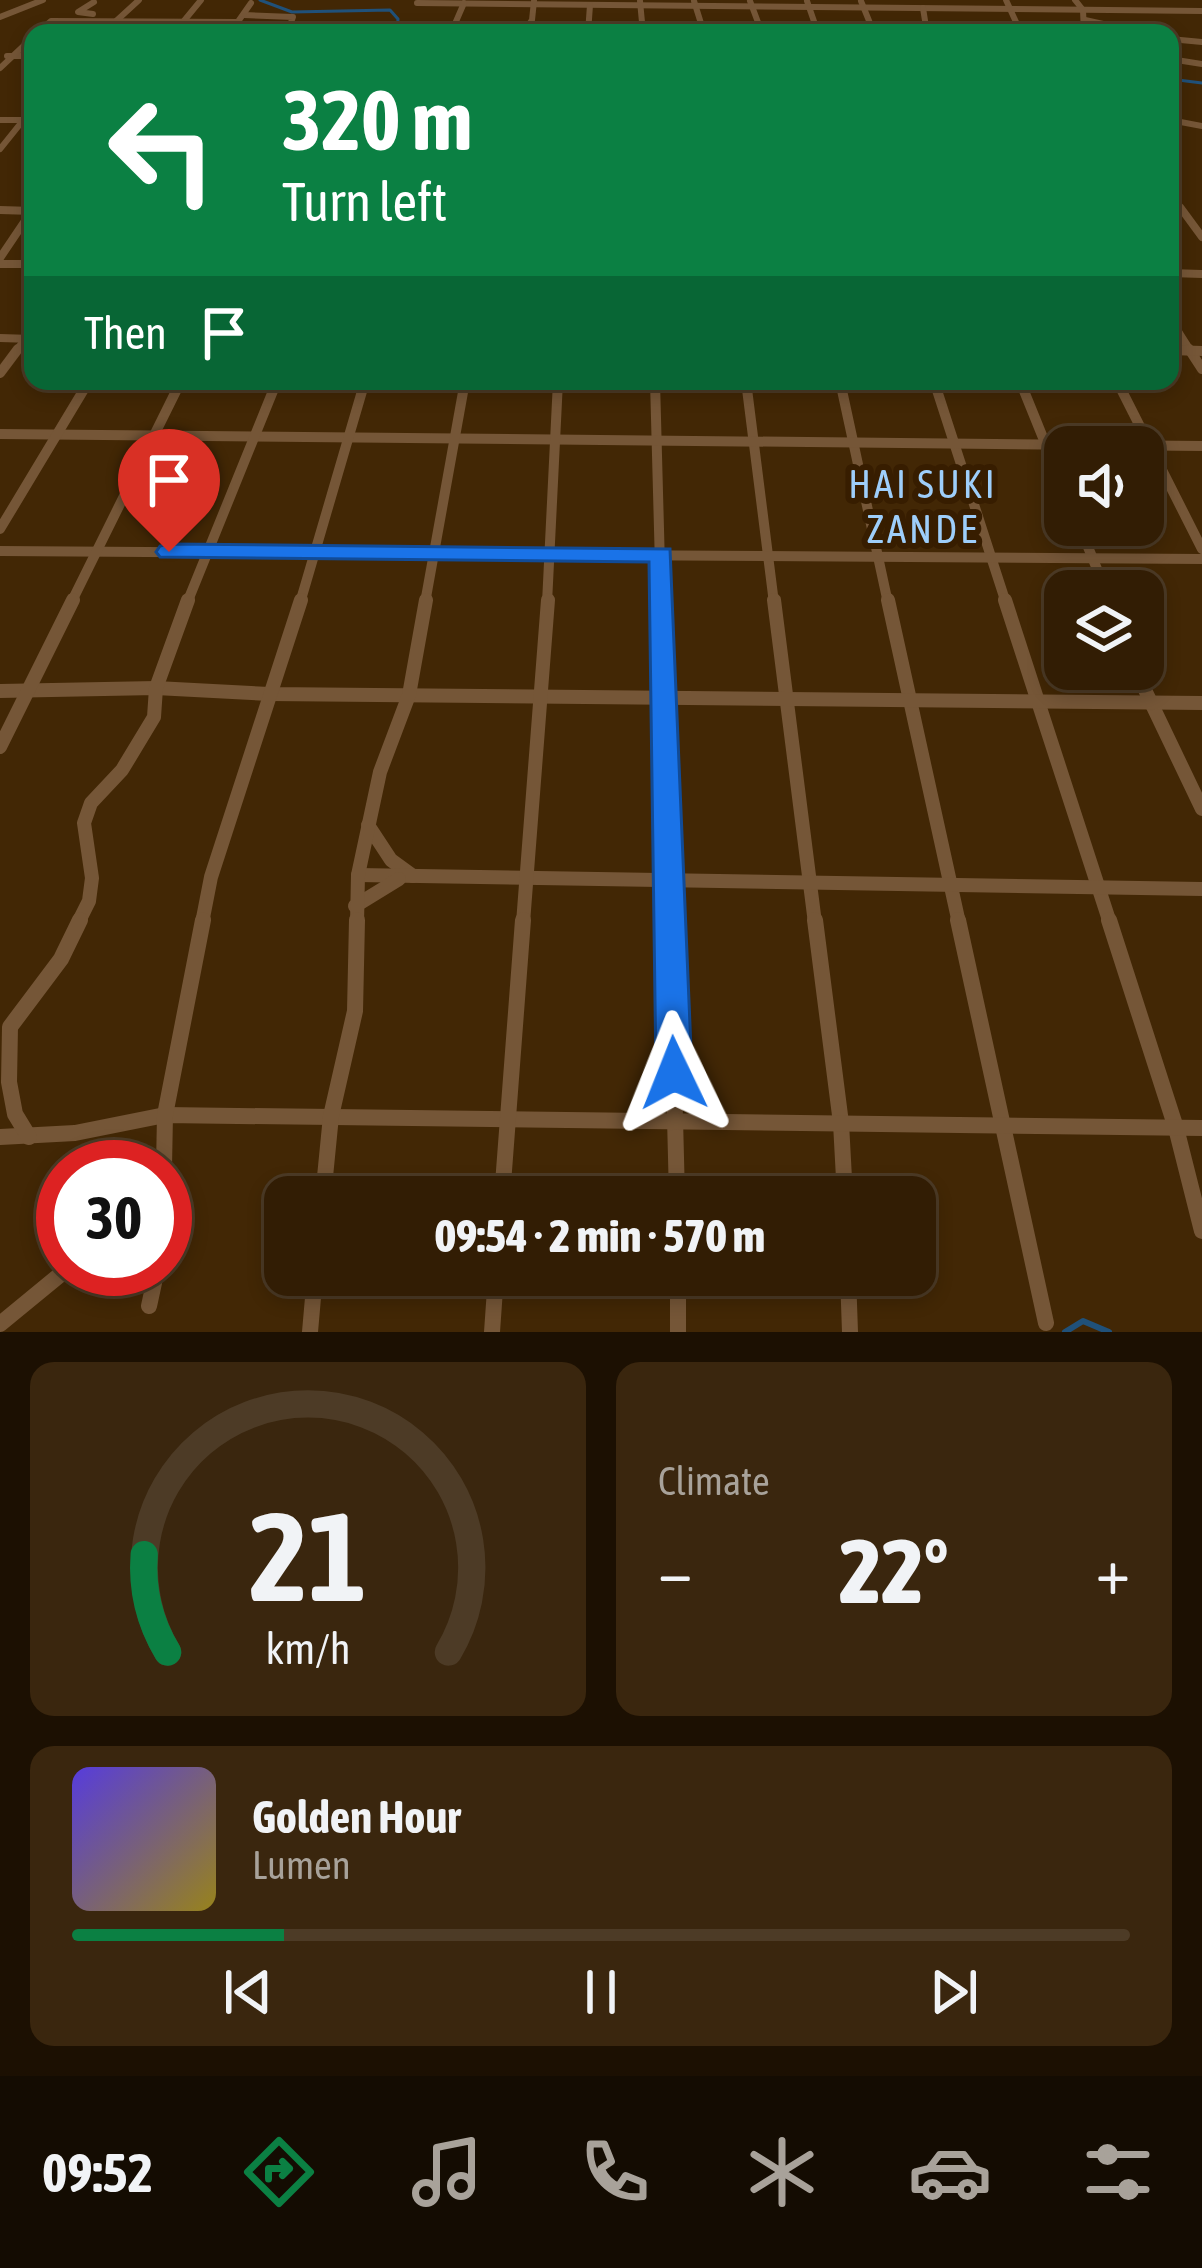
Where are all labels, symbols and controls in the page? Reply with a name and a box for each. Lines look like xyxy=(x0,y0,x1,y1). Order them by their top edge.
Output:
icon: left xyxy=(84,72,240,228)
text: 320 m xyxy=(282,72,472,168)
text: Turn left xyxy=(282,171,447,232)
icon: arrive xyxy=(191,300,257,366)
text: Then xyxy=(84,307,167,359)
map controls xyxy=(1044,426,1164,690)
button: sound xyxy=(1044,426,1164,546)
pin xyxy=(118,429,220,552)
icon: arrive xyxy=(136,447,202,513)
district label: HAI SUKI ZANDE xyxy=(848,462,998,551)
button: layers xyxy=(1044,570,1164,690)
position arrow xyxy=(611,1010,737,1136)
speed limit sign: 30 xyxy=(36,1140,192,1296)
text: 09:54 · 2 min · 570 m xyxy=(435,1210,765,1262)
text: Climate xyxy=(658,1459,770,1503)
text: 21 xyxy=(249,1484,367,1627)
text: 22° xyxy=(839,1519,949,1622)
text: − xyxy=(658,1532,692,1608)
text: + xyxy=(1096,1532,1130,1608)
text: km/h xyxy=(265,1624,351,1673)
text: Golden Hour xyxy=(252,1791,461,1843)
text: Lumen xyxy=(252,1843,351,1887)
icon: previous xyxy=(215,1959,281,2025)
icon: pause xyxy=(568,1959,634,2025)
icon: next xyxy=(921,1959,987,2025)
icon: directions xyxy=(237,2130,321,2214)
icon: music xyxy=(405,2130,489,2214)
icon: phone xyxy=(573,2130,657,2214)
icon: climate xyxy=(740,2130,824,2214)
icon: car xyxy=(908,2130,992,2214)
icon: filters xyxy=(1076,2130,1160,2214)
text: 09:52 xyxy=(42,2142,153,2203)

